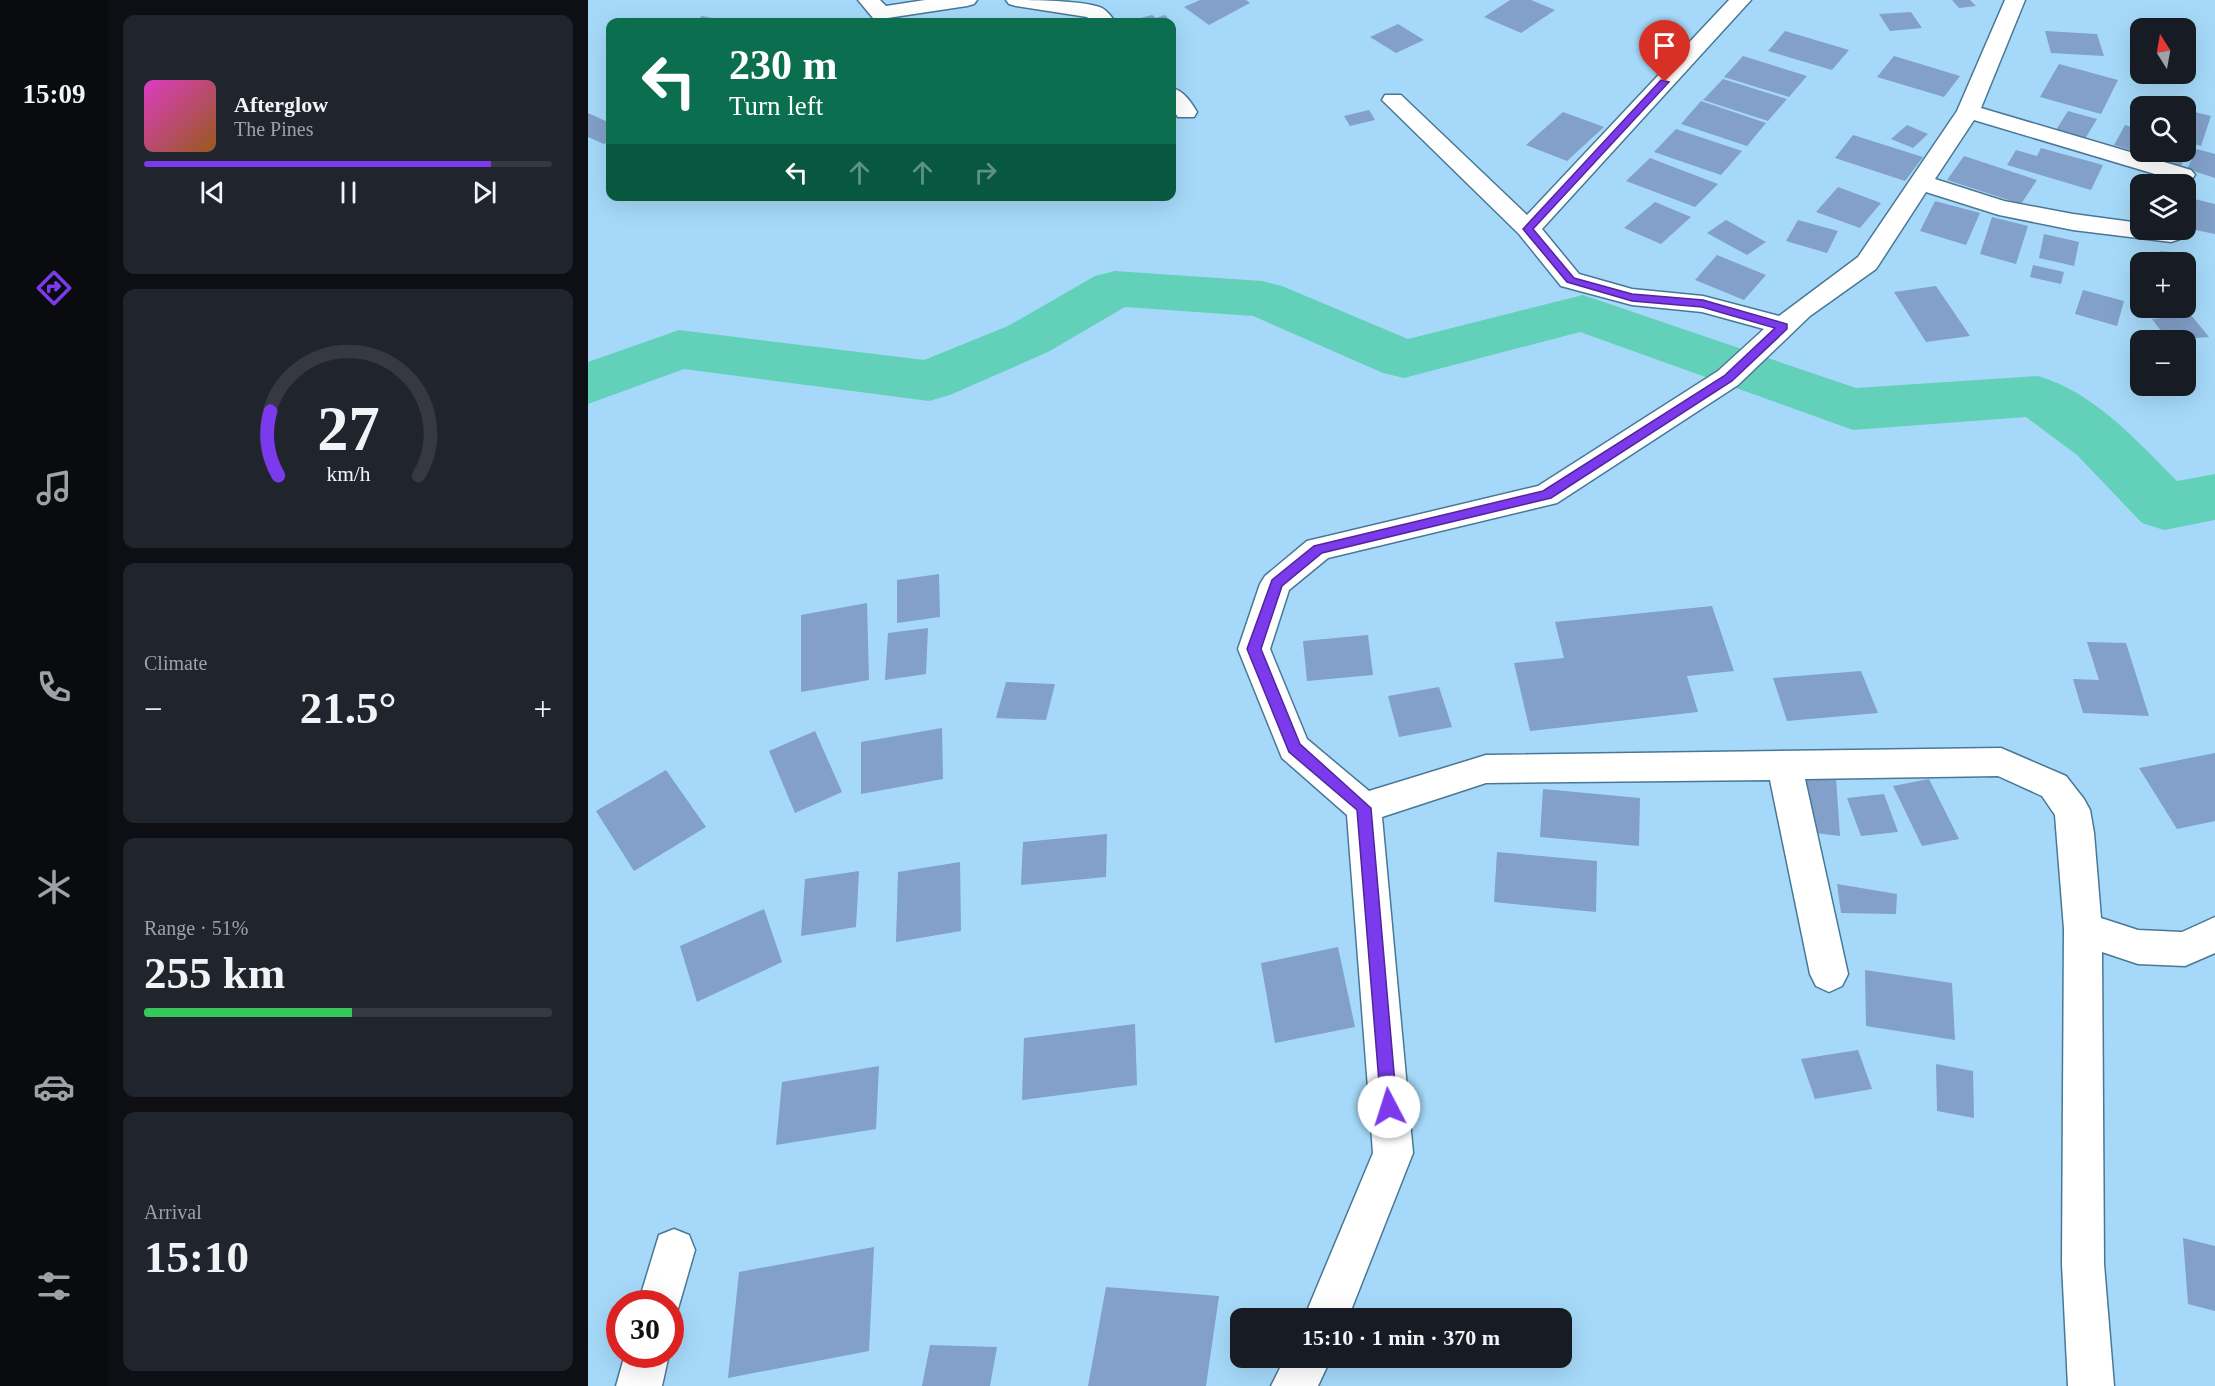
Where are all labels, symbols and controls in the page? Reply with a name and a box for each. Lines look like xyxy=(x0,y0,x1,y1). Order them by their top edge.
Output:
north arrow xyxy=(2130,18,2196,84)
map controls xyxy=(2130,18,2196,396)
pin xyxy=(1639,20,1690,82)
icon: arrive xyxy=(1648,29,1681,62)
icon: left xyxy=(630,42,708,120)
text: 230 m xyxy=(729,42,838,88)
text: 15:09 xyxy=(23,79,86,109)
text: Turn left xyxy=(729,91,823,121)
text: Afterglow xyxy=(234,92,328,117)
button: search xyxy=(2130,96,2196,162)
text: The Pines xyxy=(234,118,313,140)
icon: left xyxy=(780,156,813,189)
icon: ahead xyxy=(843,156,876,189)
icon: ahead xyxy=(906,156,939,189)
icon: right xyxy=(969,156,1002,189)
button: layers xyxy=(2130,174,2196,240)
icon: previous xyxy=(196,176,229,209)
icon: pause xyxy=(332,176,365,209)
icon: next xyxy=(468,176,501,209)
button: + xyxy=(2130,252,2196,318)
icon: directions xyxy=(33,267,75,309)
button: − xyxy=(2130,330,2196,396)
text: 27 xyxy=(317,394,379,463)
text: km/h xyxy=(326,462,370,486)
icon: music xyxy=(33,467,75,509)
text: Climate xyxy=(144,652,207,674)
icon: phone xyxy=(33,666,75,708)
text: 21.5° xyxy=(300,683,396,733)
text: − xyxy=(144,691,163,727)
text: + xyxy=(533,691,552,727)
icon: climate xyxy=(33,866,75,908)
text: Range · 51% xyxy=(144,917,248,939)
text: 255 km xyxy=(144,948,285,998)
icon: car xyxy=(33,1066,75,1108)
position arrow xyxy=(1357,1075,1421,1139)
text: Arrival xyxy=(144,1201,202,1223)
text: 15:10 xyxy=(144,1232,249,1282)
icon: filters xyxy=(33,1265,75,1307)
speed limit sign: 30 xyxy=(606,1290,684,1368)
text: 15:10 · 1 min · 370 m xyxy=(1302,1325,1500,1350)

